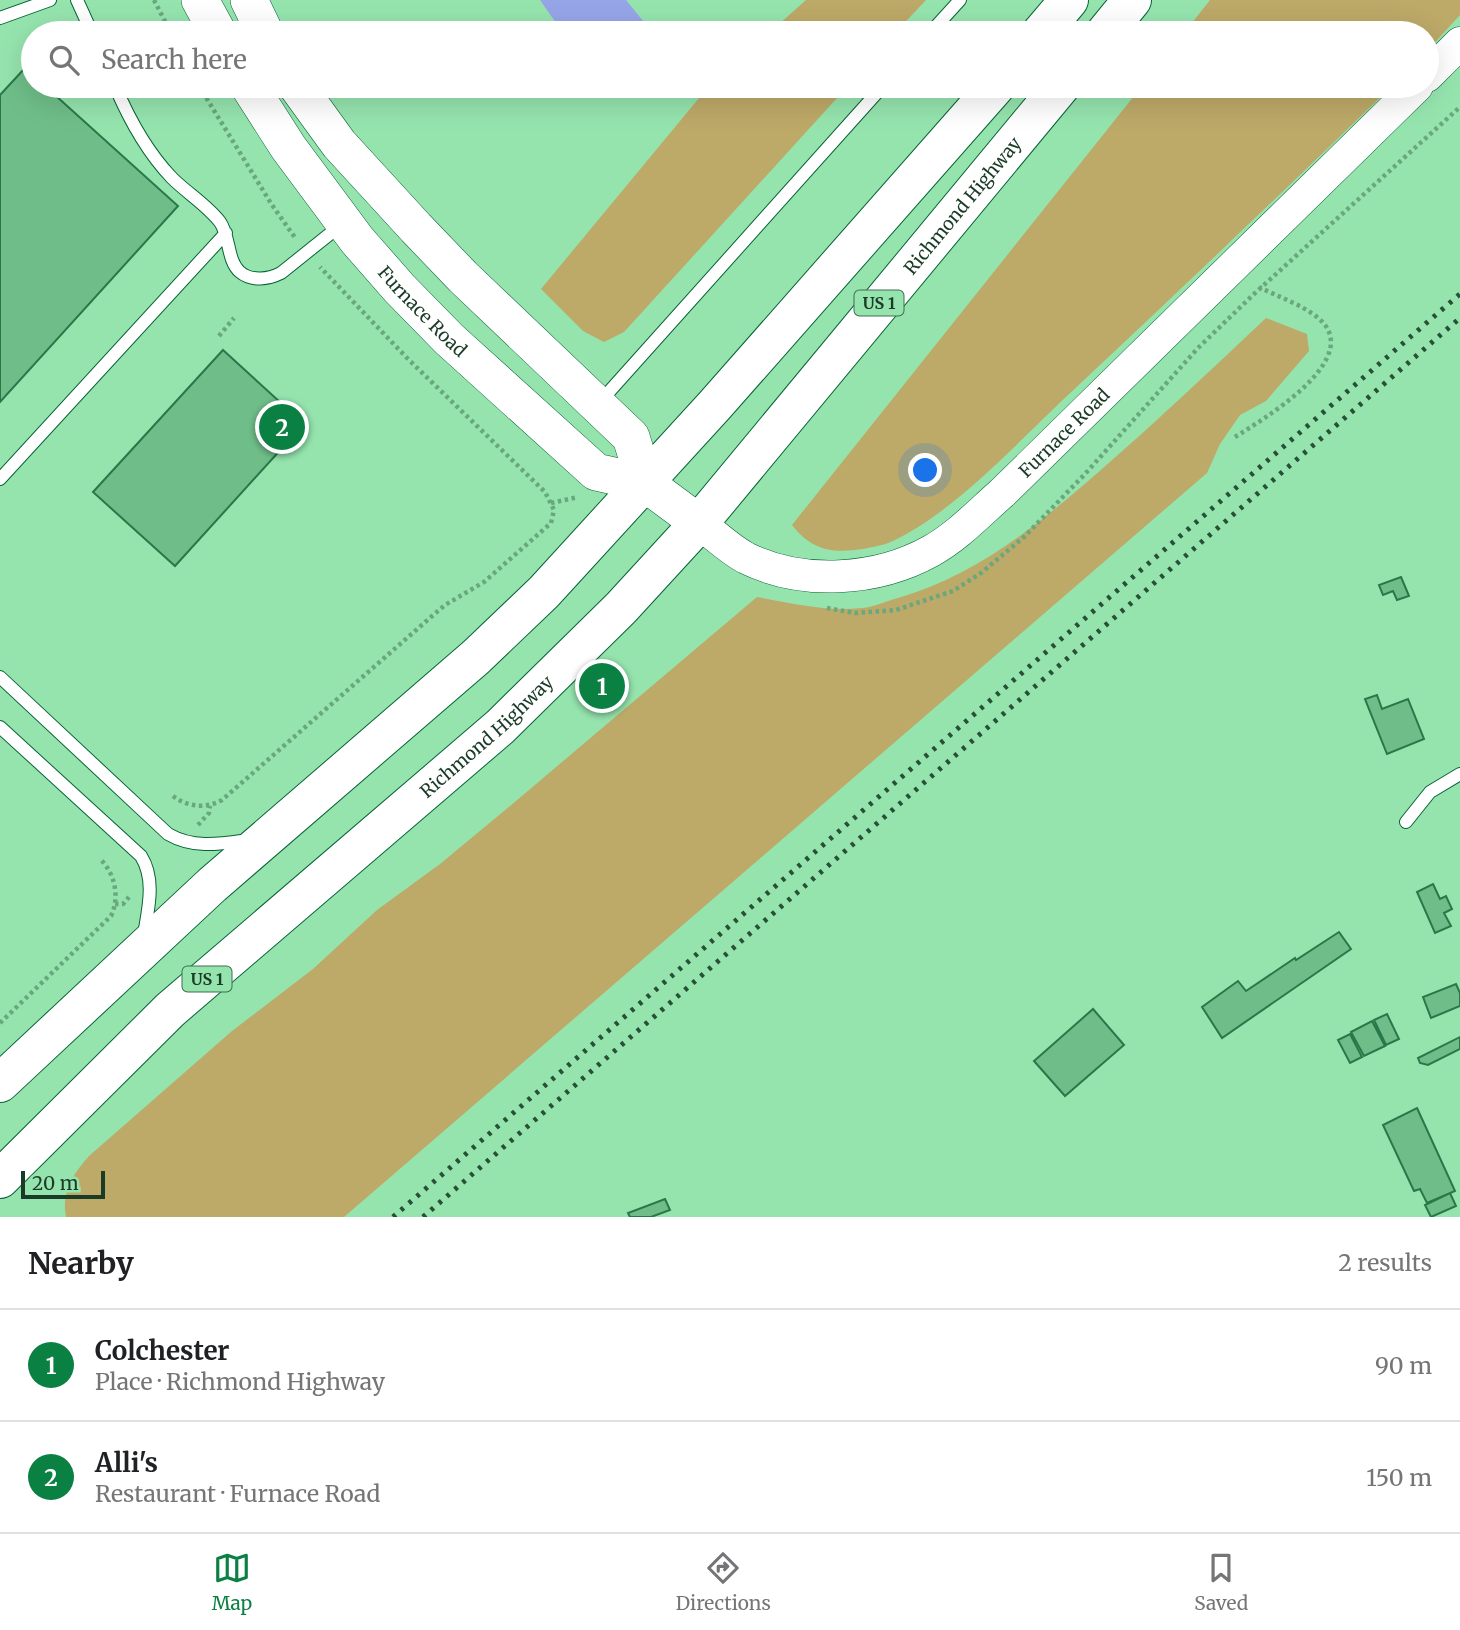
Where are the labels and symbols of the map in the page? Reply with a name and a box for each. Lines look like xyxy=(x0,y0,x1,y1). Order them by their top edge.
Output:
street label: Richmond Highway xyxy=(899,132,1026,279)
street label: Furnace Road xyxy=(373,261,472,361)
road number: US 1 xyxy=(854,290,903,316)
street label: Furnace Road xyxy=(1014,383,1114,482)
pin: 2 xyxy=(259,401,305,453)
your location xyxy=(908,453,942,487)
pin: 1 xyxy=(579,660,625,712)
street label: Richmond Highway xyxy=(415,670,558,802)
road number: US 1 xyxy=(182,967,232,992)
scale bar xyxy=(21,1168,105,1200)

